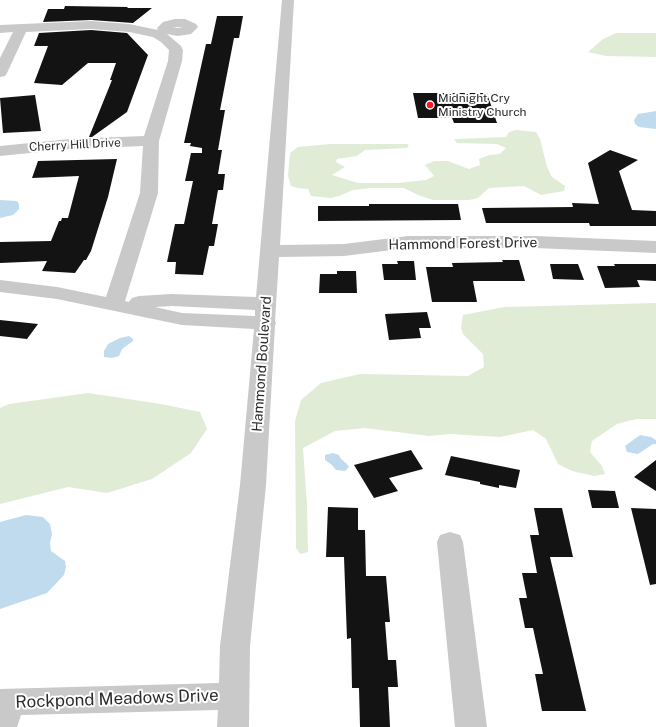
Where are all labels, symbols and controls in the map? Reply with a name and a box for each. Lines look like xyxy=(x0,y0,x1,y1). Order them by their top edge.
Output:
place label: Midnight Cry Ministry Church xyxy=(438,91,527,119)
marker: Midnight Cry Ministry Church xyxy=(425,100,435,110)
street label: Cherry Hill Drive xyxy=(29,135,121,155)
street label: Hammond Forest Drive xyxy=(388,234,538,254)
street label: Hammond Boulevard xyxy=(249,296,275,432)
street label: Rockpond Meadows Drive xyxy=(15,685,219,713)

